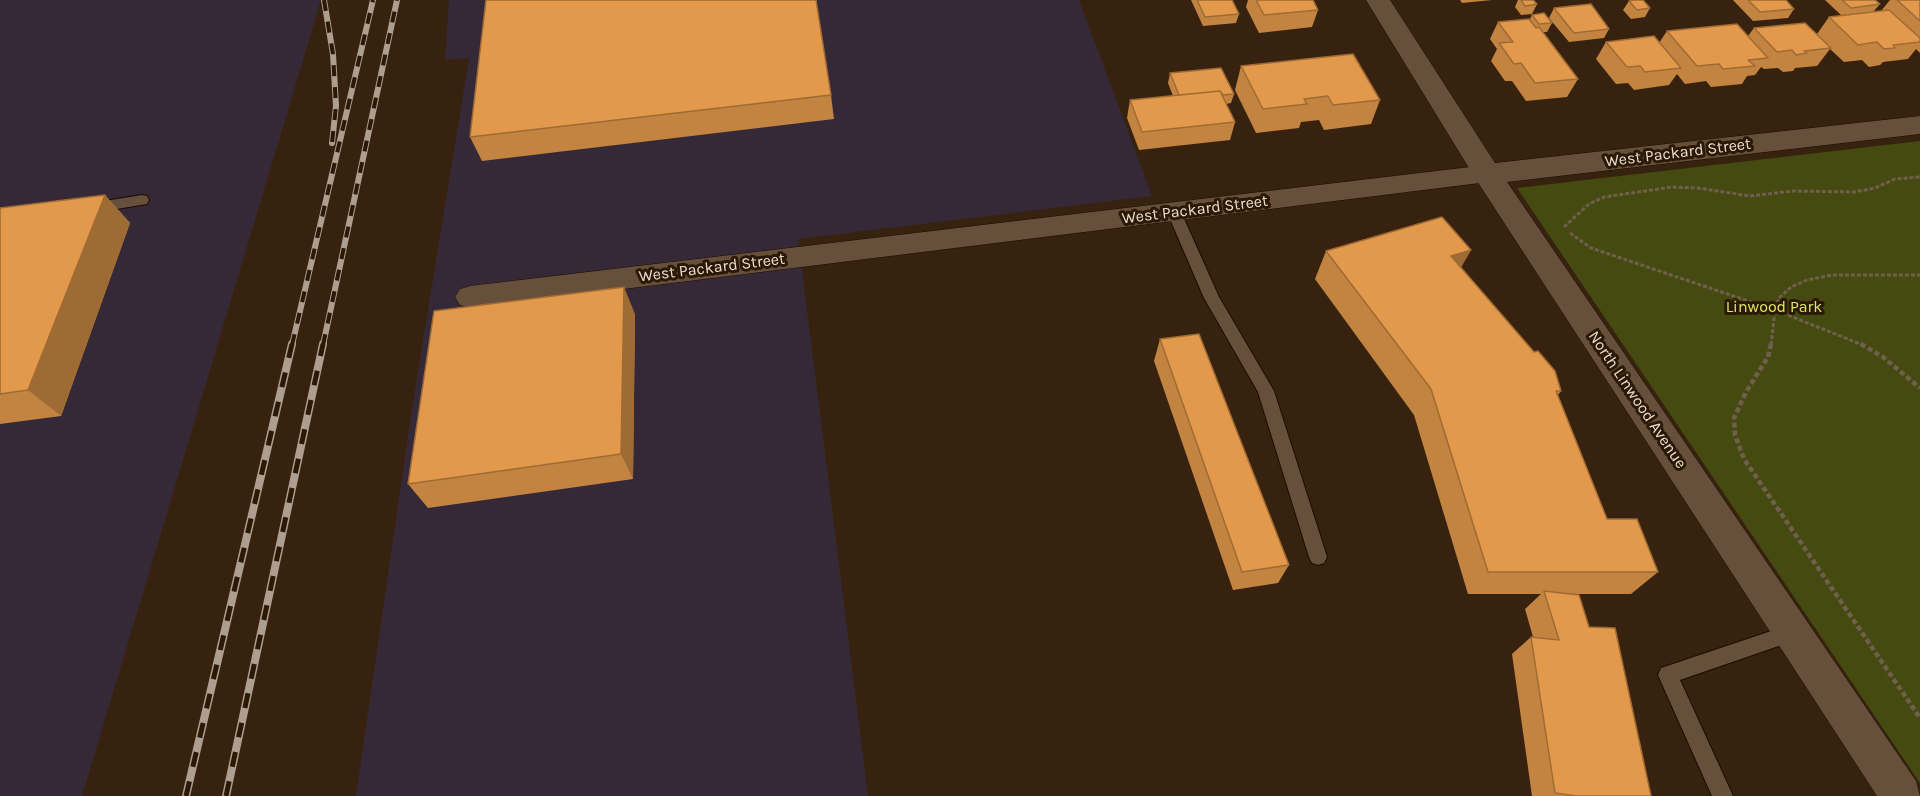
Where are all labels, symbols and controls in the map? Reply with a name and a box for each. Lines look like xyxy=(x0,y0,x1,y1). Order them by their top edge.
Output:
street label: West Packard Street xyxy=(1604,135,1752,171)
street label: West Packard Street xyxy=(1121,192,1269,228)
street label: West Packard Street xyxy=(638,250,786,286)
park label: Linwood Park xyxy=(1726,297,1822,317)
street label: North Linwood Avenue xyxy=(1584,328,1690,472)

